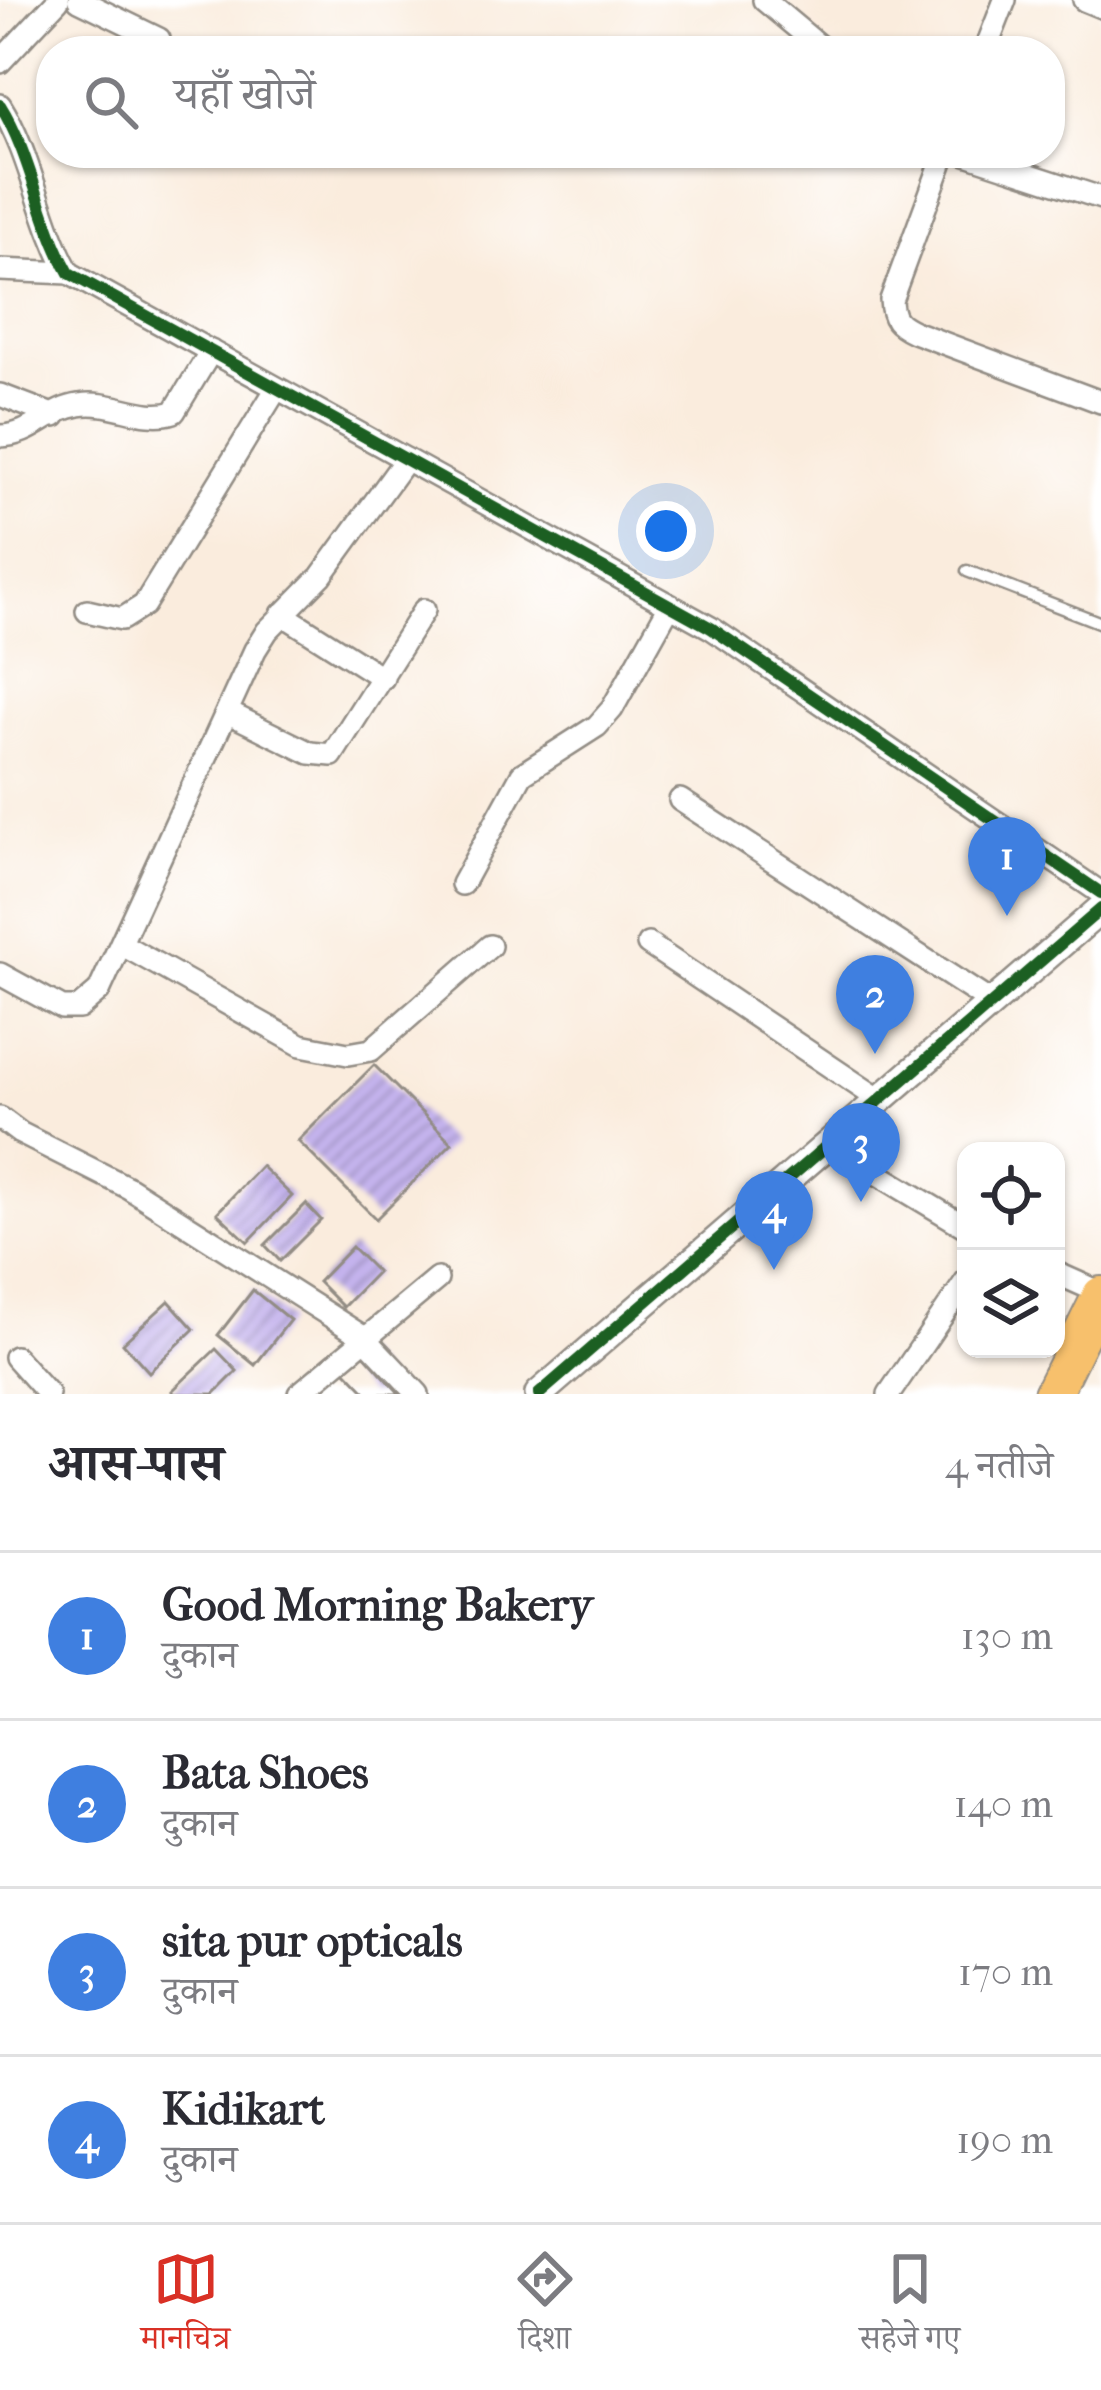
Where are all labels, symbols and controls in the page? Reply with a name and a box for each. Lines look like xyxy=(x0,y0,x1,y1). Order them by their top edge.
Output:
search box xyxy=(36,36,1065,168)
text: यहाँ खोजें xyxy=(174,68,315,121)
icon: search xyxy=(78,69,144,135)
your location xyxy=(636,501,696,561)
pin: 1 xyxy=(968,817,1046,916)
pin: 2 xyxy=(836,955,914,1054)
pin: 3 xyxy=(822,1103,900,1202)
map controls xyxy=(957,1142,1065,1358)
button: locate xyxy=(957,1142,1065,1250)
pin: 4 xyxy=(735,1171,813,1270)
button: layers xyxy=(957,1250,1065,1358)
text: आस-पास xyxy=(48,1433,223,1493)
text: 4 नतीजे xyxy=(945,1442,1053,1488)
text: Good Morning Bakery xyxy=(162,1579,593,1632)
text: 1 xyxy=(80,1613,94,1659)
text: 130 m xyxy=(961,1613,1053,1659)
text: दुकान xyxy=(162,1632,237,1678)
text: Bata Shoes xyxy=(162,1747,369,1800)
text: 2 xyxy=(77,1781,97,1827)
text: 140 m xyxy=(954,1781,1053,1827)
text: दुकान xyxy=(162,1800,237,1846)
text: sita pur opticals xyxy=(162,1915,463,1968)
text: 3 xyxy=(79,1949,95,1995)
text: 170 m xyxy=(958,1949,1053,1995)
text: दुकान xyxy=(162,1968,237,2014)
text: Kidikart xyxy=(162,2083,325,2136)
text: 4 xyxy=(75,2117,99,2163)
text: 190 m xyxy=(956,2117,1053,2163)
text: दुकान xyxy=(162,2136,237,2182)
tab: मानचित्र xyxy=(141,2246,230,2370)
tab: दिशा xyxy=(512,2246,578,2370)
tab: सहेजे गए xyxy=(859,2246,960,2370)

